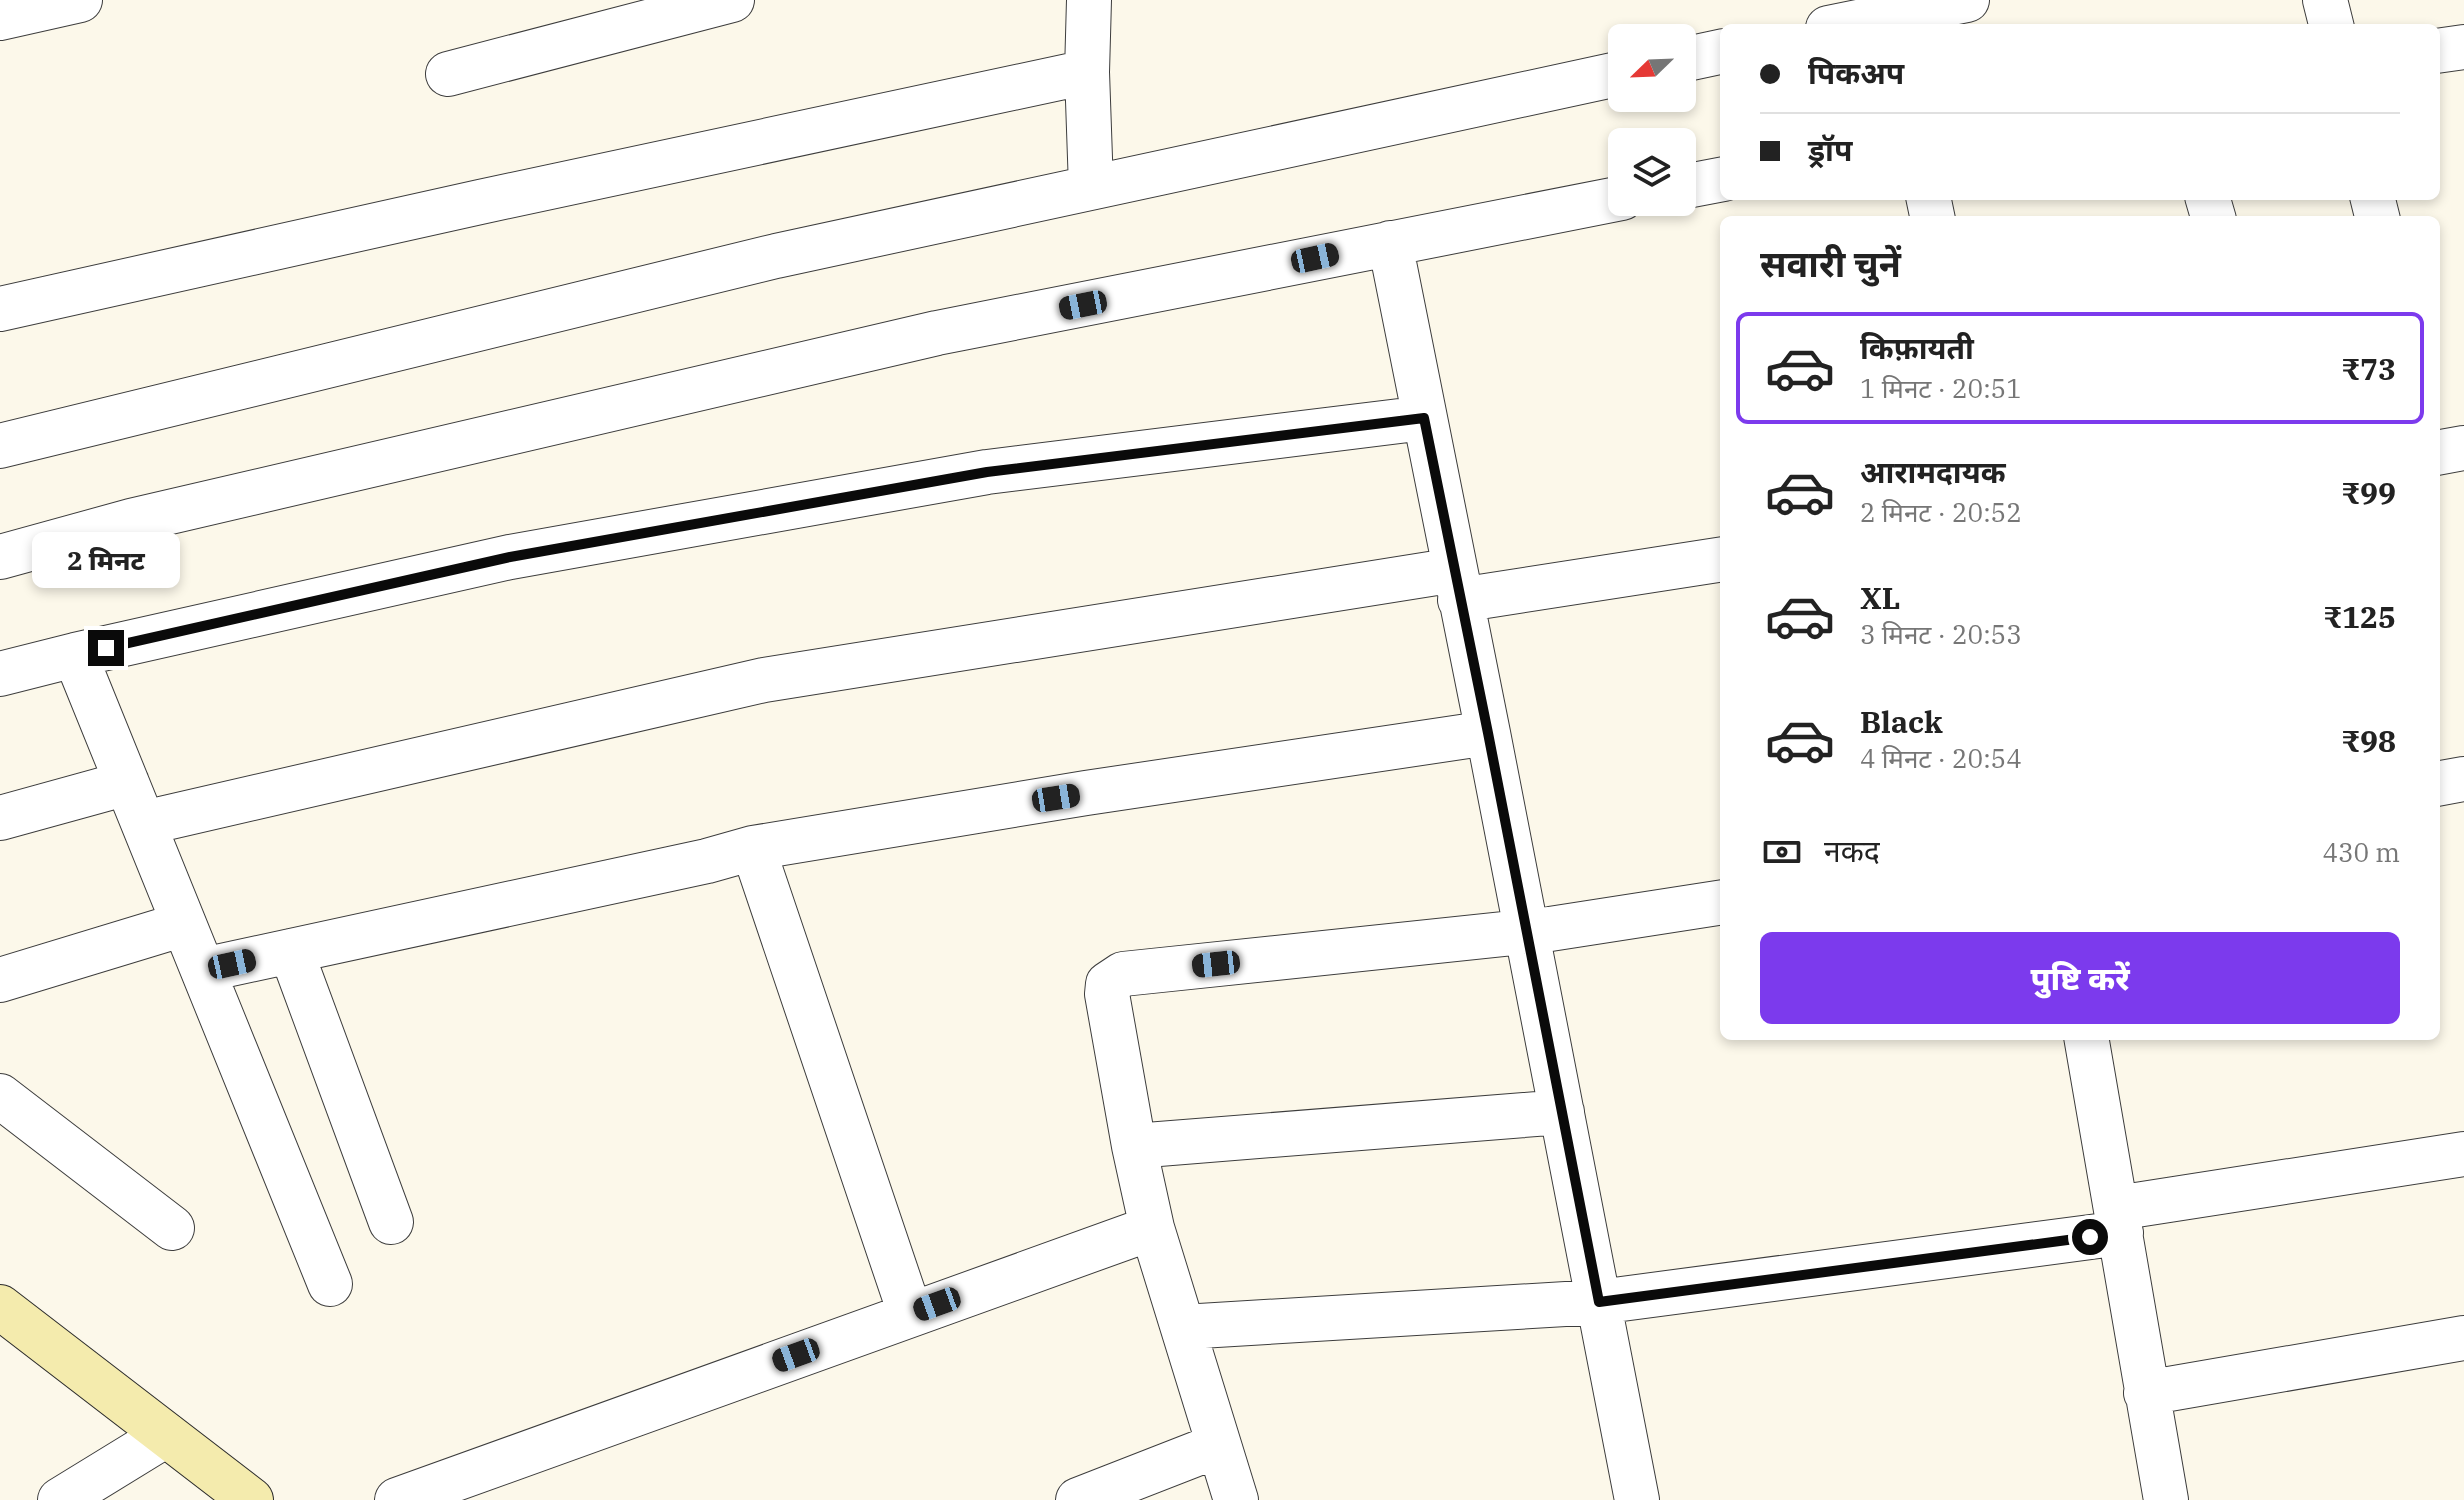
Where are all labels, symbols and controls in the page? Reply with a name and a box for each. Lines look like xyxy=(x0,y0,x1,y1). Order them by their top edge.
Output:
north arrow xyxy=(1608,24,1696,112)
map controls xyxy=(1608,24,1696,216)
text: पिकअप xyxy=(1808,53,1904,92)
button: layers xyxy=(1608,128,1696,216)
text: ड्रॉप xyxy=(1808,130,1852,169)
text: सवारी चुनें xyxy=(1760,240,1901,287)
car xyxy=(1289,241,1341,275)
car xyxy=(1057,289,1109,321)
text: किफ़ायती xyxy=(1860,328,1974,367)
icon: car xyxy=(1764,332,1836,404)
text: ₹73 xyxy=(2341,349,2396,388)
text: 1 मिनट · 20:51 xyxy=(1860,371,2022,405)
text: आरामदायक xyxy=(1860,452,2006,491)
icon: car xyxy=(1764,456,1836,528)
text: ₹99 xyxy=(2341,473,2396,512)
text: 2 मिनट · 20:52 xyxy=(1860,495,2022,529)
callout: 2 मिनट xyxy=(32,532,180,588)
text: 2 मिनट xyxy=(67,543,145,577)
text: XL xyxy=(1860,578,1900,617)
icon: car xyxy=(1764,580,1836,652)
text: ₹125 xyxy=(2323,597,2396,636)
text: 3 मिनट · 20:53 xyxy=(1860,617,2022,651)
route end xyxy=(88,630,124,666)
text: Black xyxy=(1860,702,1943,741)
icon: car xyxy=(1764,704,1836,776)
text: ₹98 xyxy=(2341,721,2396,760)
text: 4 मिनट · 20:54 xyxy=(1860,741,2022,775)
car xyxy=(1030,782,1082,814)
icon: cash xyxy=(1760,830,1804,874)
text: नकद xyxy=(1824,831,1880,870)
text: 430 m xyxy=(2322,835,2400,869)
button: पुष्टि करें xyxy=(1760,932,2400,1024)
car xyxy=(206,947,258,981)
car xyxy=(1191,950,1241,978)
route start xyxy=(2072,1219,2108,1255)
car xyxy=(910,1285,964,1323)
car xyxy=(769,1336,823,1374)

